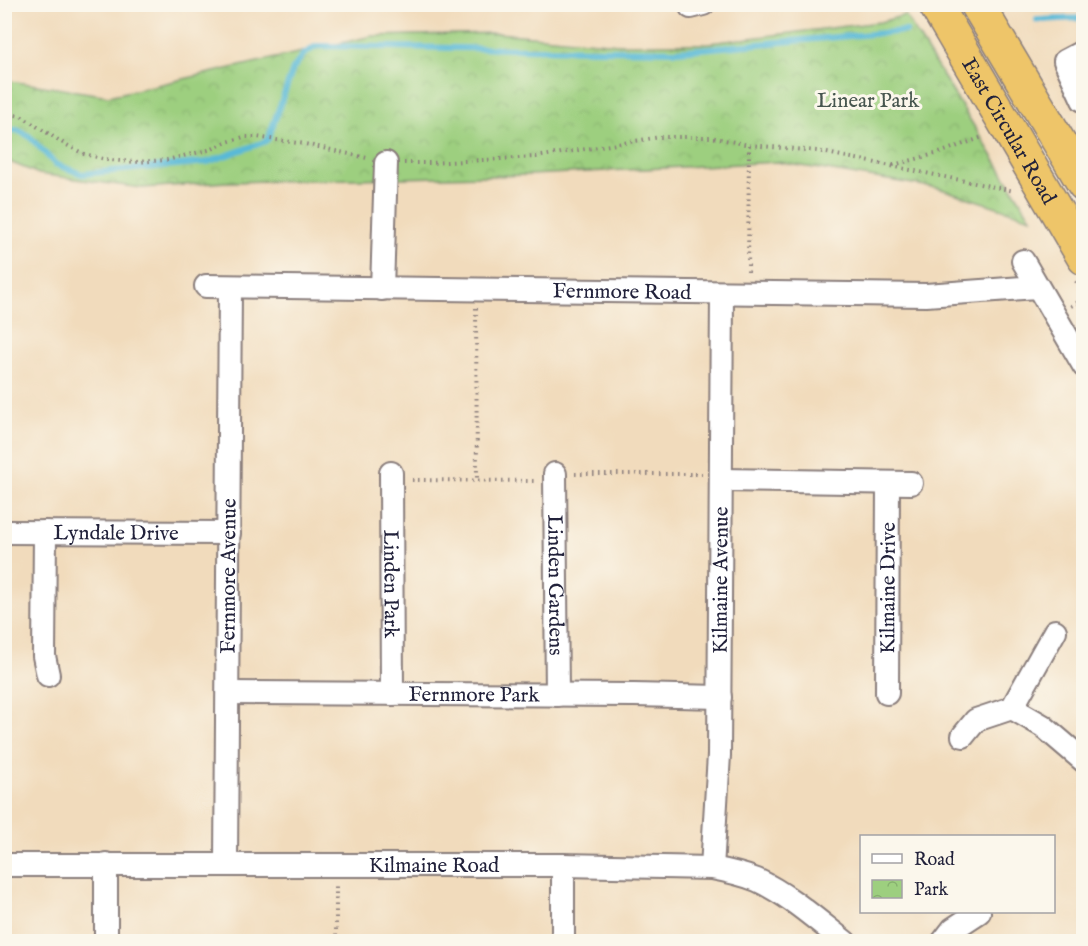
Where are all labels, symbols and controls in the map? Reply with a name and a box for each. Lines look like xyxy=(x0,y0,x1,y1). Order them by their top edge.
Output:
street label: East Circular Road xyxy=(955,53,1062,211)
park label: Linear Park xyxy=(817,88,920,115)
street label: Fernmore Road xyxy=(552,278,692,307)
street label: Fernmore Avenue xyxy=(215,498,244,654)
street label: Kilmaine Avenue xyxy=(708,506,736,654)
street label: Linden Gardens xyxy=(540,514,569,656)
street label: Lyndale Drive xyxy=(53,520,179,548)
street label: Kilmaine Drive xyxy=(875,522,903,654)
street label: Linden Park xyxy=(376,530,404,639)
street label: Fernmore Park xyxy=(408,682,540,710)
legend xyxy=(860,835,1055,913)
text: Road xyxy=(914,849,955,872)
street label: Kilmaine Road xyxy=(369,853,500,880)
text: Park xyxy=(914,879,949,902)

